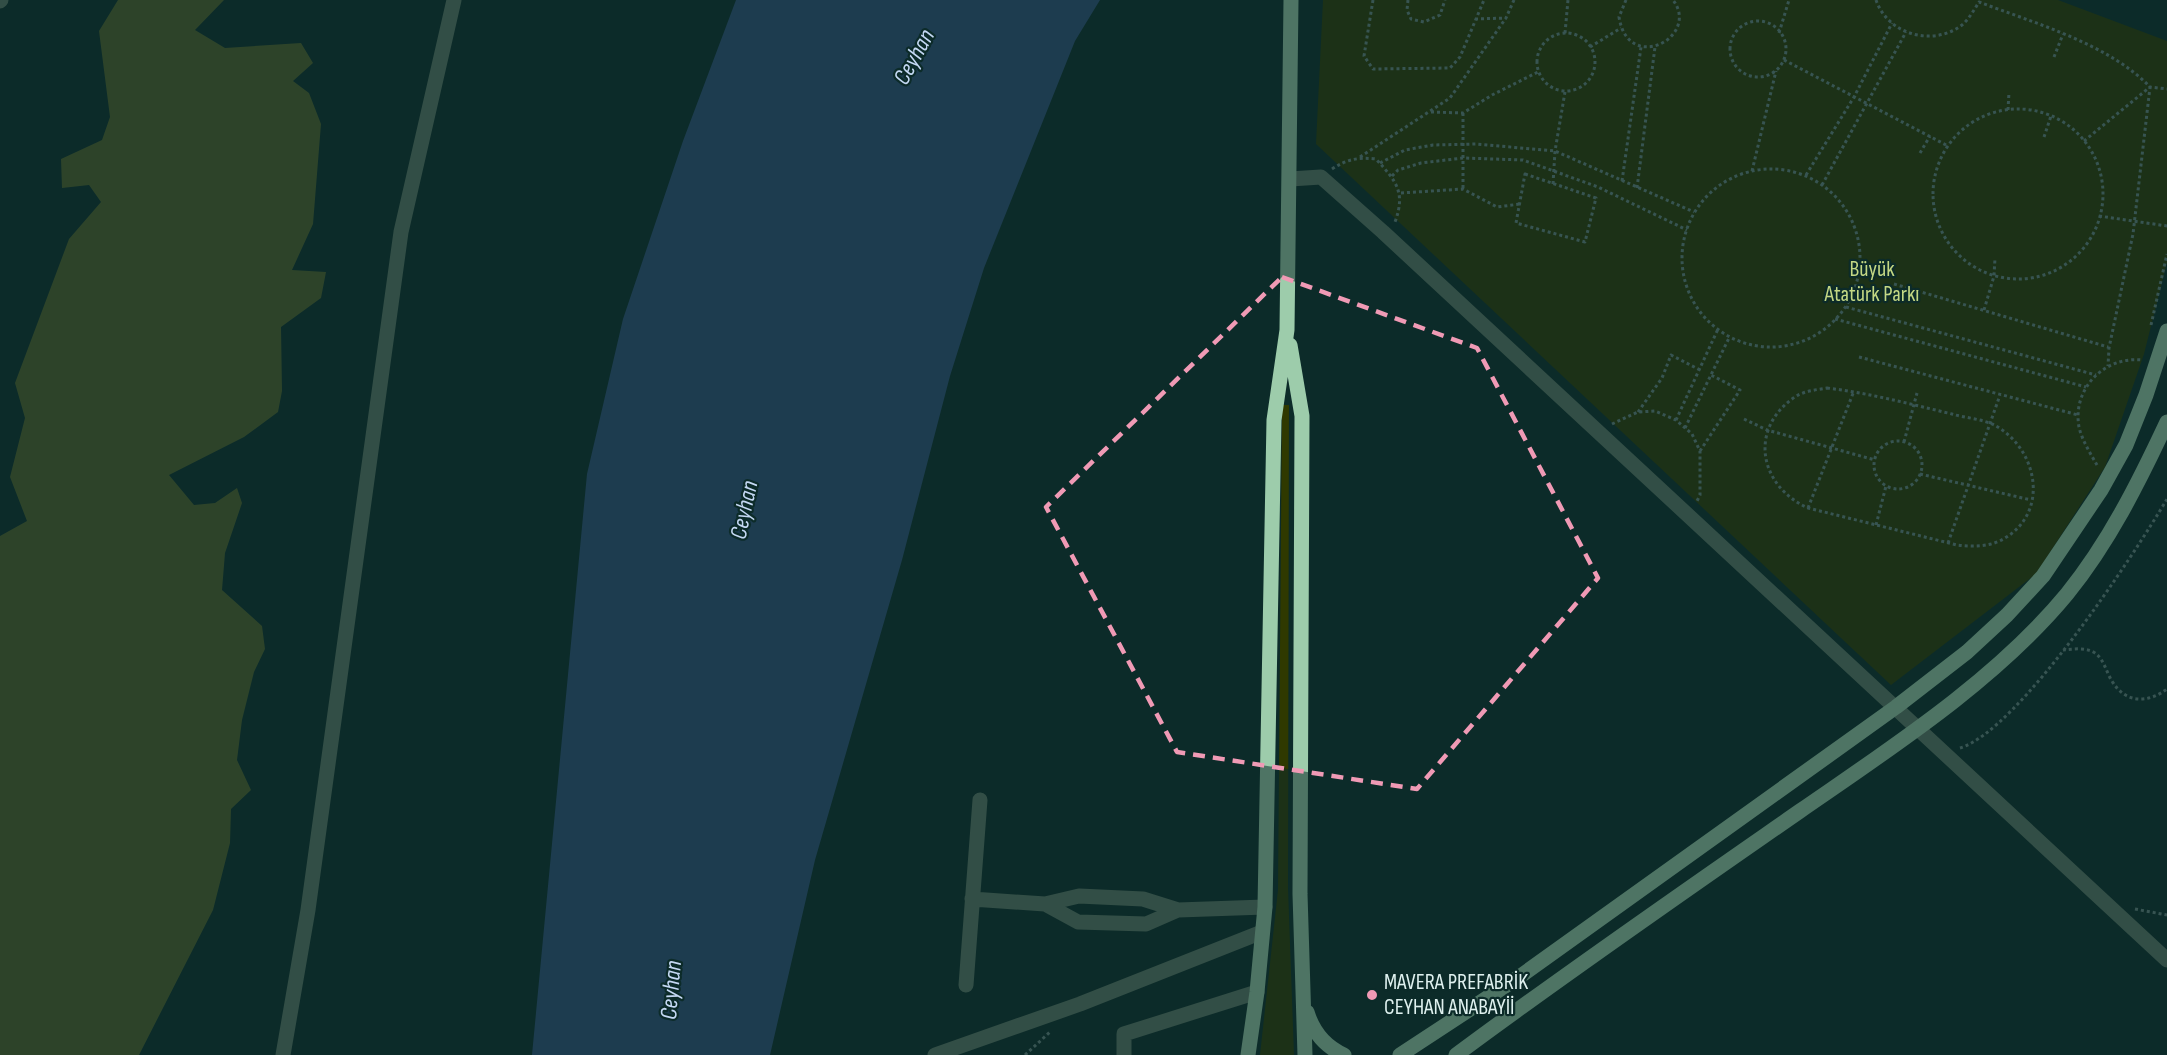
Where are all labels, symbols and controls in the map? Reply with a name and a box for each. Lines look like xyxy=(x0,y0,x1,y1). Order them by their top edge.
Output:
water label: Ceyhan xyxy=(887,24,941,90)
park label: Büyük Atatürk Parkı xyxy=(1824,256,1919,308)
water label: Ceyhan xyxy=(724,478,764,542)
water label: Ceyhan xyxy=(654,959,688,1021)
place label: MAVERA PREFABRİK CEYHAN ANABAYİİ xyxy=(1384,969,1528,1021)
marker: MAVERA PREFABRİK CEYHAN ANABAYİİ xyxy=(1365,988,1379,1002)

